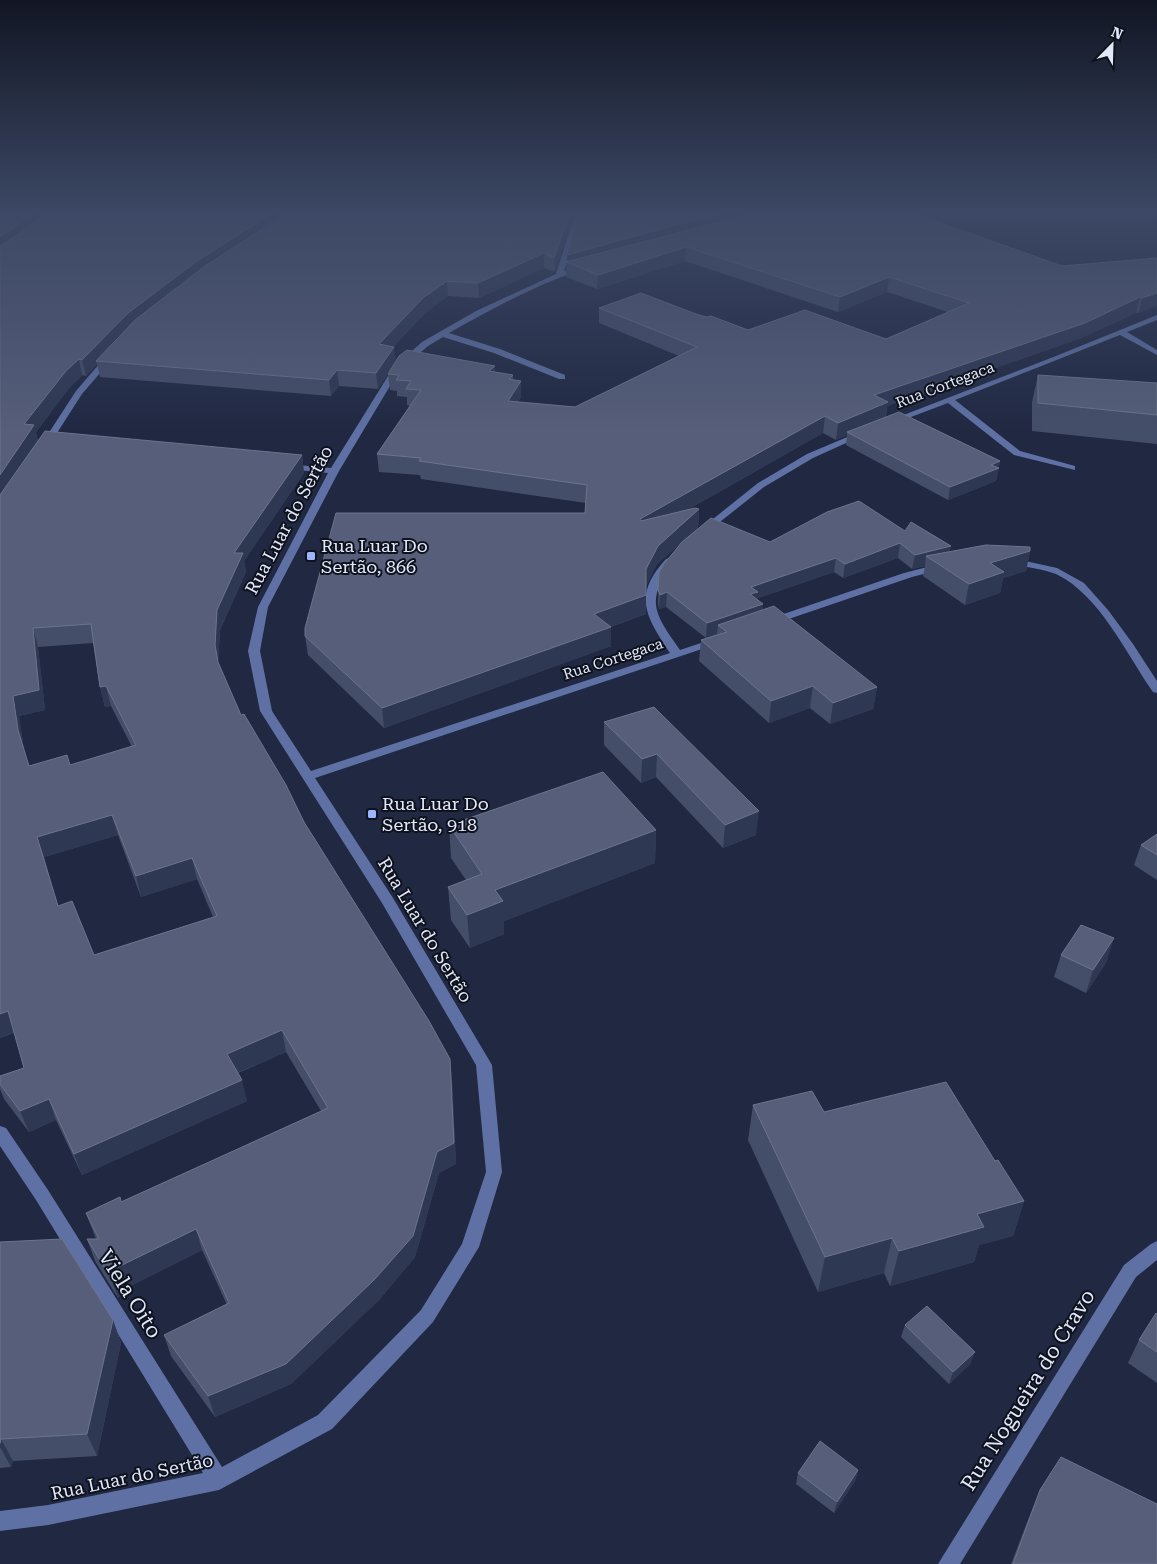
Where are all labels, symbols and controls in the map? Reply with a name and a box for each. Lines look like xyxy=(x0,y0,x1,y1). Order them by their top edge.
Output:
north arrow xyxy=(1087,20,1137,70)
text: N xyxy=(1109,24,1125,43)
street label: Rua Cortegaca xyxy=(893,358,997,412)
street label: Rua Luar do Sertão xyxy=(241,442,337,598)
place label: Rua Luar Do Sertão, 866 xyxy=(321,535,428,577)
marker: Rua Luar Do Sertão, 866 xyxy=(305,550,317,562)
street label: Rua Cortegaca xyxy=(561,634,665,684)
place label: Rua Luar Do Sertão, 918 xyxy=(382,793,489,835)
marker: Rua Luar Do Sertão, 918 xyxy=(366,808,378,820)
street label: Rua Luar do Sertão xyxy=(374,854,477,1006)
street label: Viela Oito xyxy=(93,1245,167,1343)
street label: Rua Nogueira do Cravo xyxy=(956,1285,1100,1495)
street label: Rua Luar do Sertão xyxy=(49,1449,215,1504)

